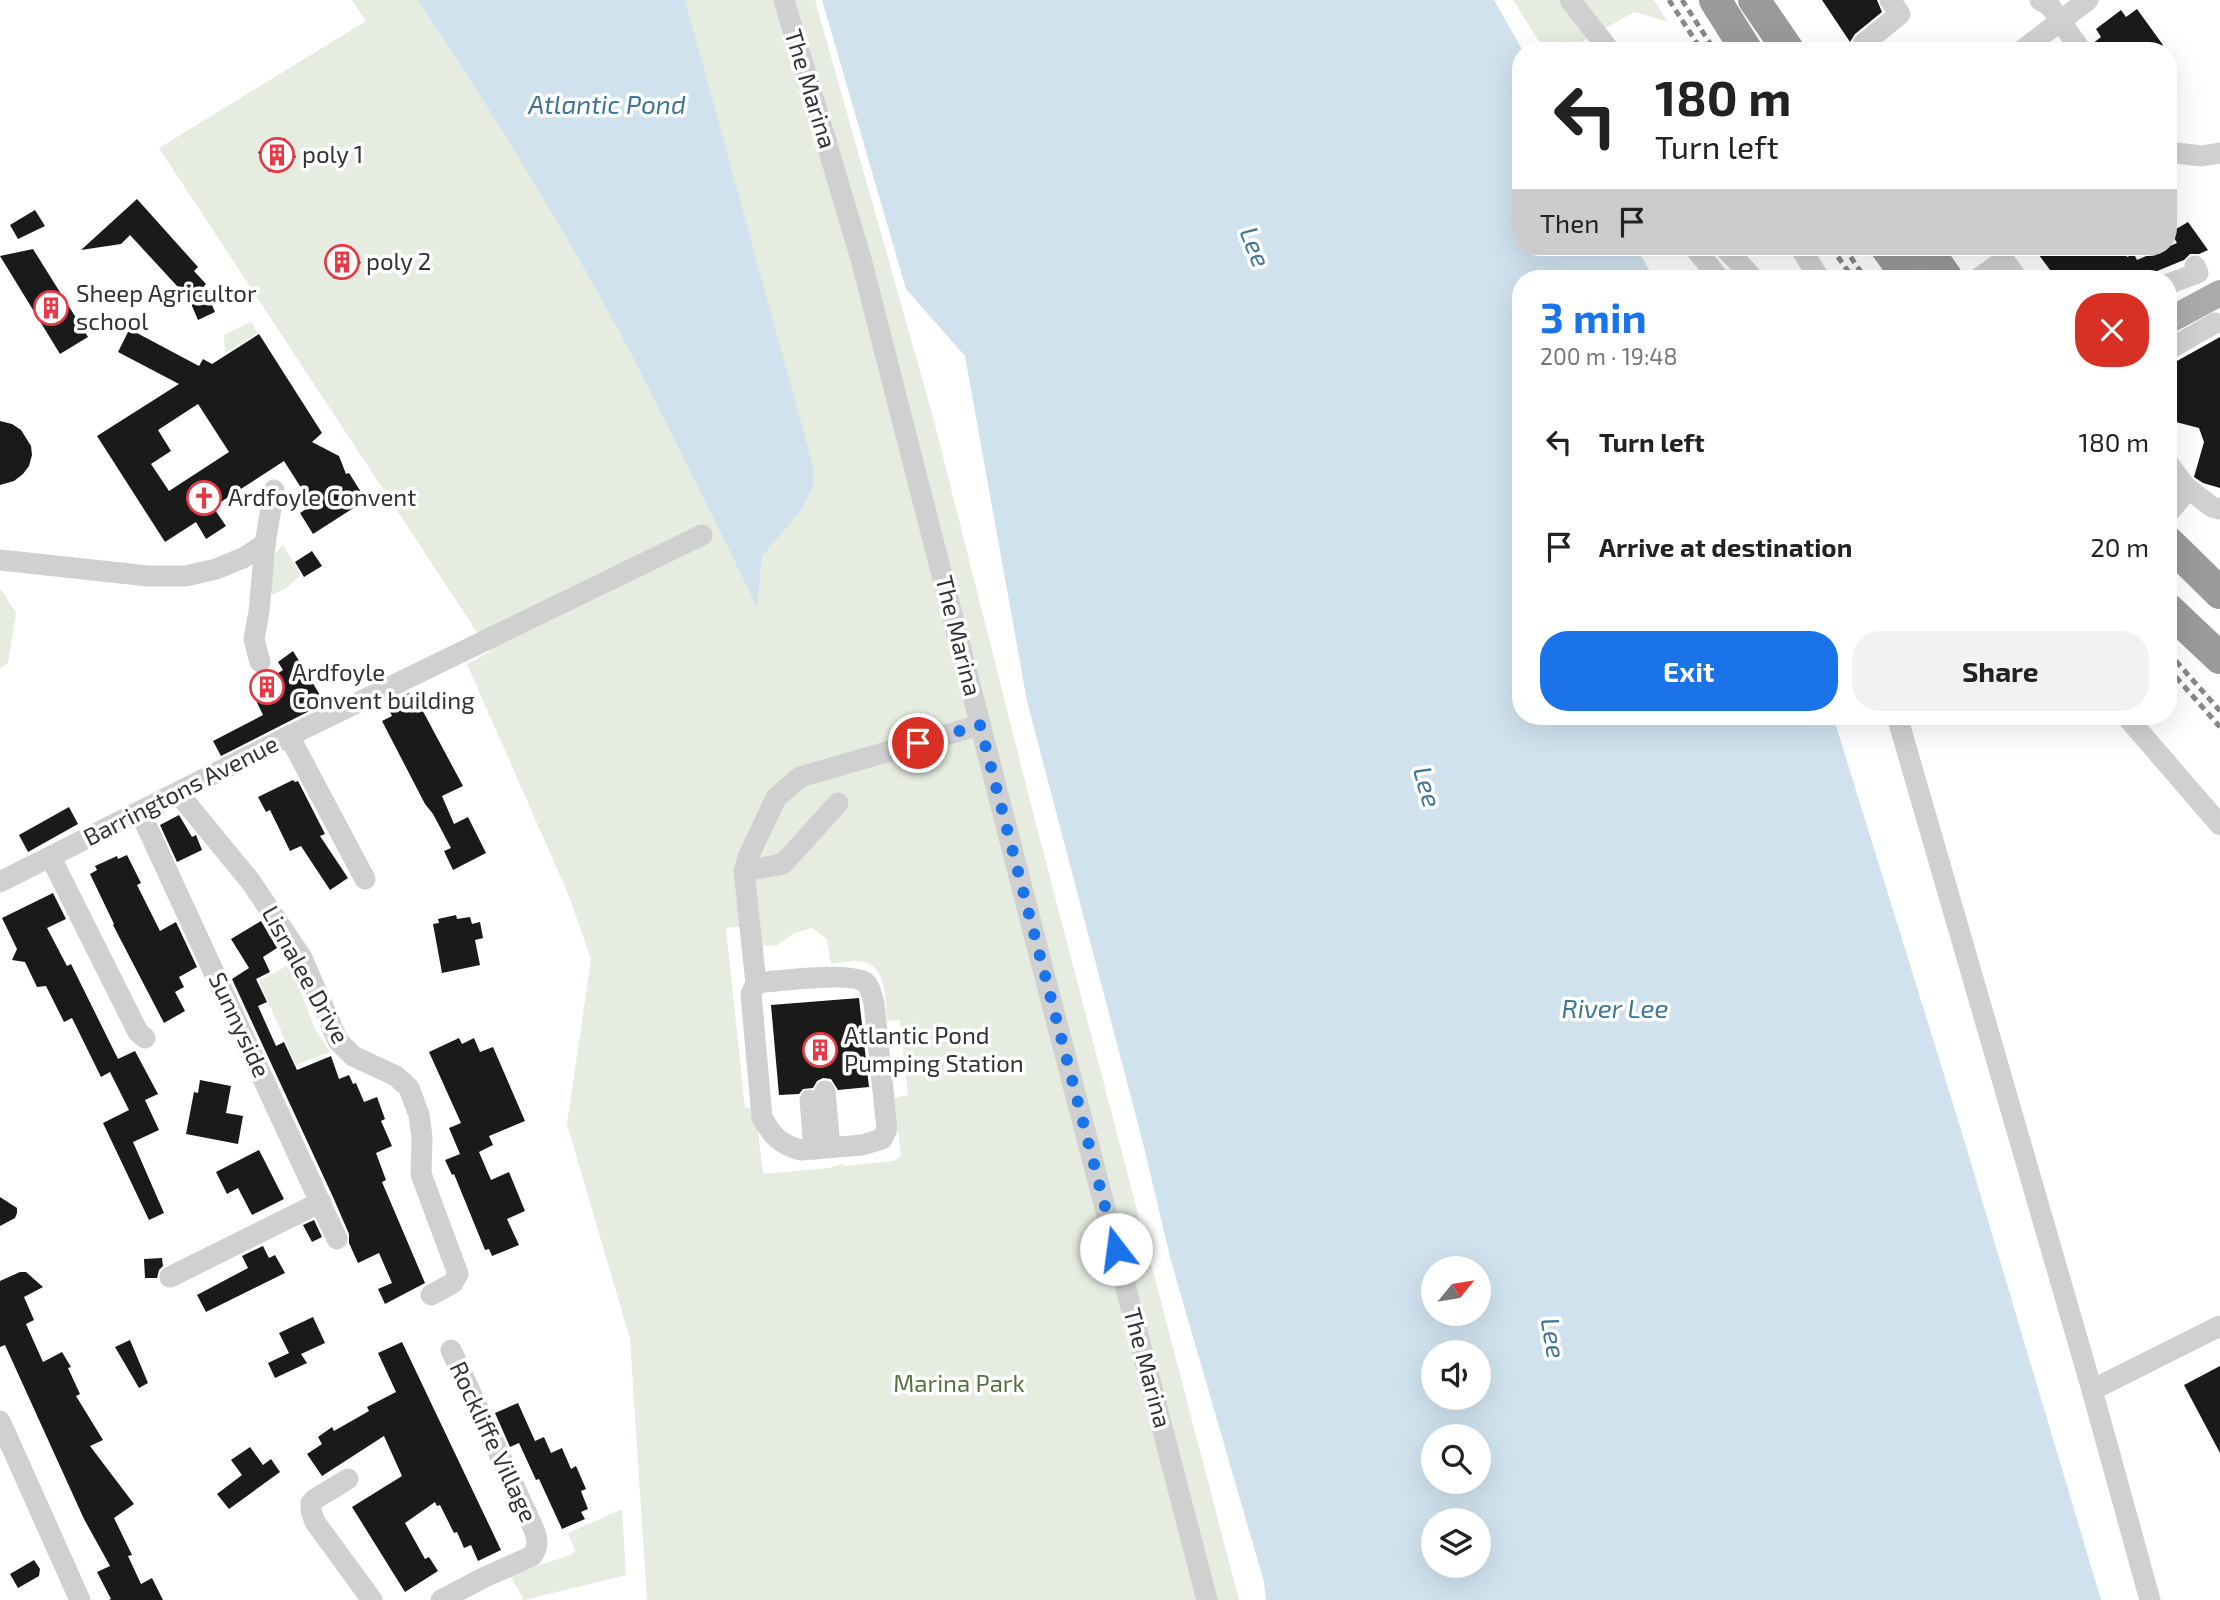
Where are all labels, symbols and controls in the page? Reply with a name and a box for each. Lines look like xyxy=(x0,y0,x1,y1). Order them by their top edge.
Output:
street label: The Marina xyxy=(780,25,843,152)
text: 180 m xyxy=(1655,67,1791,126)
icon: left xyxy=(1540,70,1631,161)
water label: Atlantic Pond xyxy=(527,88,686,119)
text: Turn left xyxy=(1655,127,1779,165)
building icon: poly 1 xyxy=(258,136,296,174)
place label: poly 1 xyxy=(302,139,363,168)
icon: arrive xyxy=(1613,203,1651,241)
text: Then xyxy=(1540,207,1599,238)
water label: Lee xyxy=(1234,222,1278,271)
building icon: poly 2 xyxy=(323,243,361,281)
place label: poly 2 xyxy=(366,246,431,275)
place label: Sheep Agricultor school xyxy=(76,278,257,335)
building icon: Sheep Agricultor school xyxy=(32,289,70,327)
text: 3 min xyxy=(1540,291,1647,341)
button: close xyxy=(2075,293,2149,367)
text: 200 m · 19:48 xyxy=(1540,342,1677,370)
icon: left xyxy=(1540,423,1578,461)
text: Turn left xyxy=(1599,426,1705,457)
text: 180 m xyxy=(2079,426,2149,457)
church icon: Ardfoyle Convent xyxy=(185,479,223,517)
place label: Ardfoyle Convent xyxy=(228,482,416,511)
icon: arrive xyxy=(1540,528,1578,566)
text: Arrive at destination xyxy=(1599,531,1852,562)
text: 20 m xyxy=(2090,531,2149,562)
street label: The Marina xyxy=(931,572,988,699)
button: Exit xyxy=(1540,631,1838,711)
button: Share xyxy=(1852,631,2149,711)
place label: Ardfoyle Convent building xyxy=(292,657,475,714)
building icon: Ardfoyle Convent building xyxy=(248,668,286,706)
pin xyxy=(888,713,948,773)
icon: arrive xyxy=(899,724,937,762)
street label: Barringtons Avenue xyxy=(78,728,283,851)
water label: Lee xyxy=(1408,763,1449,811)
street label: Lisnalee Drive xyxy=(257,900,356,1048)
street label: Sunnyside xyxy=(203,967,277,1081)
water label: River Lee xyxy=(1562,992,1668,1023)
place label: Atlantic Pond Pumping Station xyxy=(844,1020,1024,1077)
building icon: Atlantic Pond Pumping Station xyxy=(801,1031,839,1069)
position arrow xyxy=(1079,1212,1153,1286)
north arrow xyxy=(1421,1256,1491,1326)
map controls xyxy=(1421,1256,1491,1578)
street label: The Marina xyxy=(1119,1304,1178,1431)
water label: Lee xyxy=(1536,1315,1573,1361)
button: sound xyxy=(1421,1340,1491,1410)
street label: Rockliffe Village xyxy=(444,1356,544,1526)
park label: Marina Park xyxy=(893,1368,1025,1397)
button: search xyxy=(1421,1424,1491,1494)
button: layers xyxy=(1421,1508,1491,1578)

